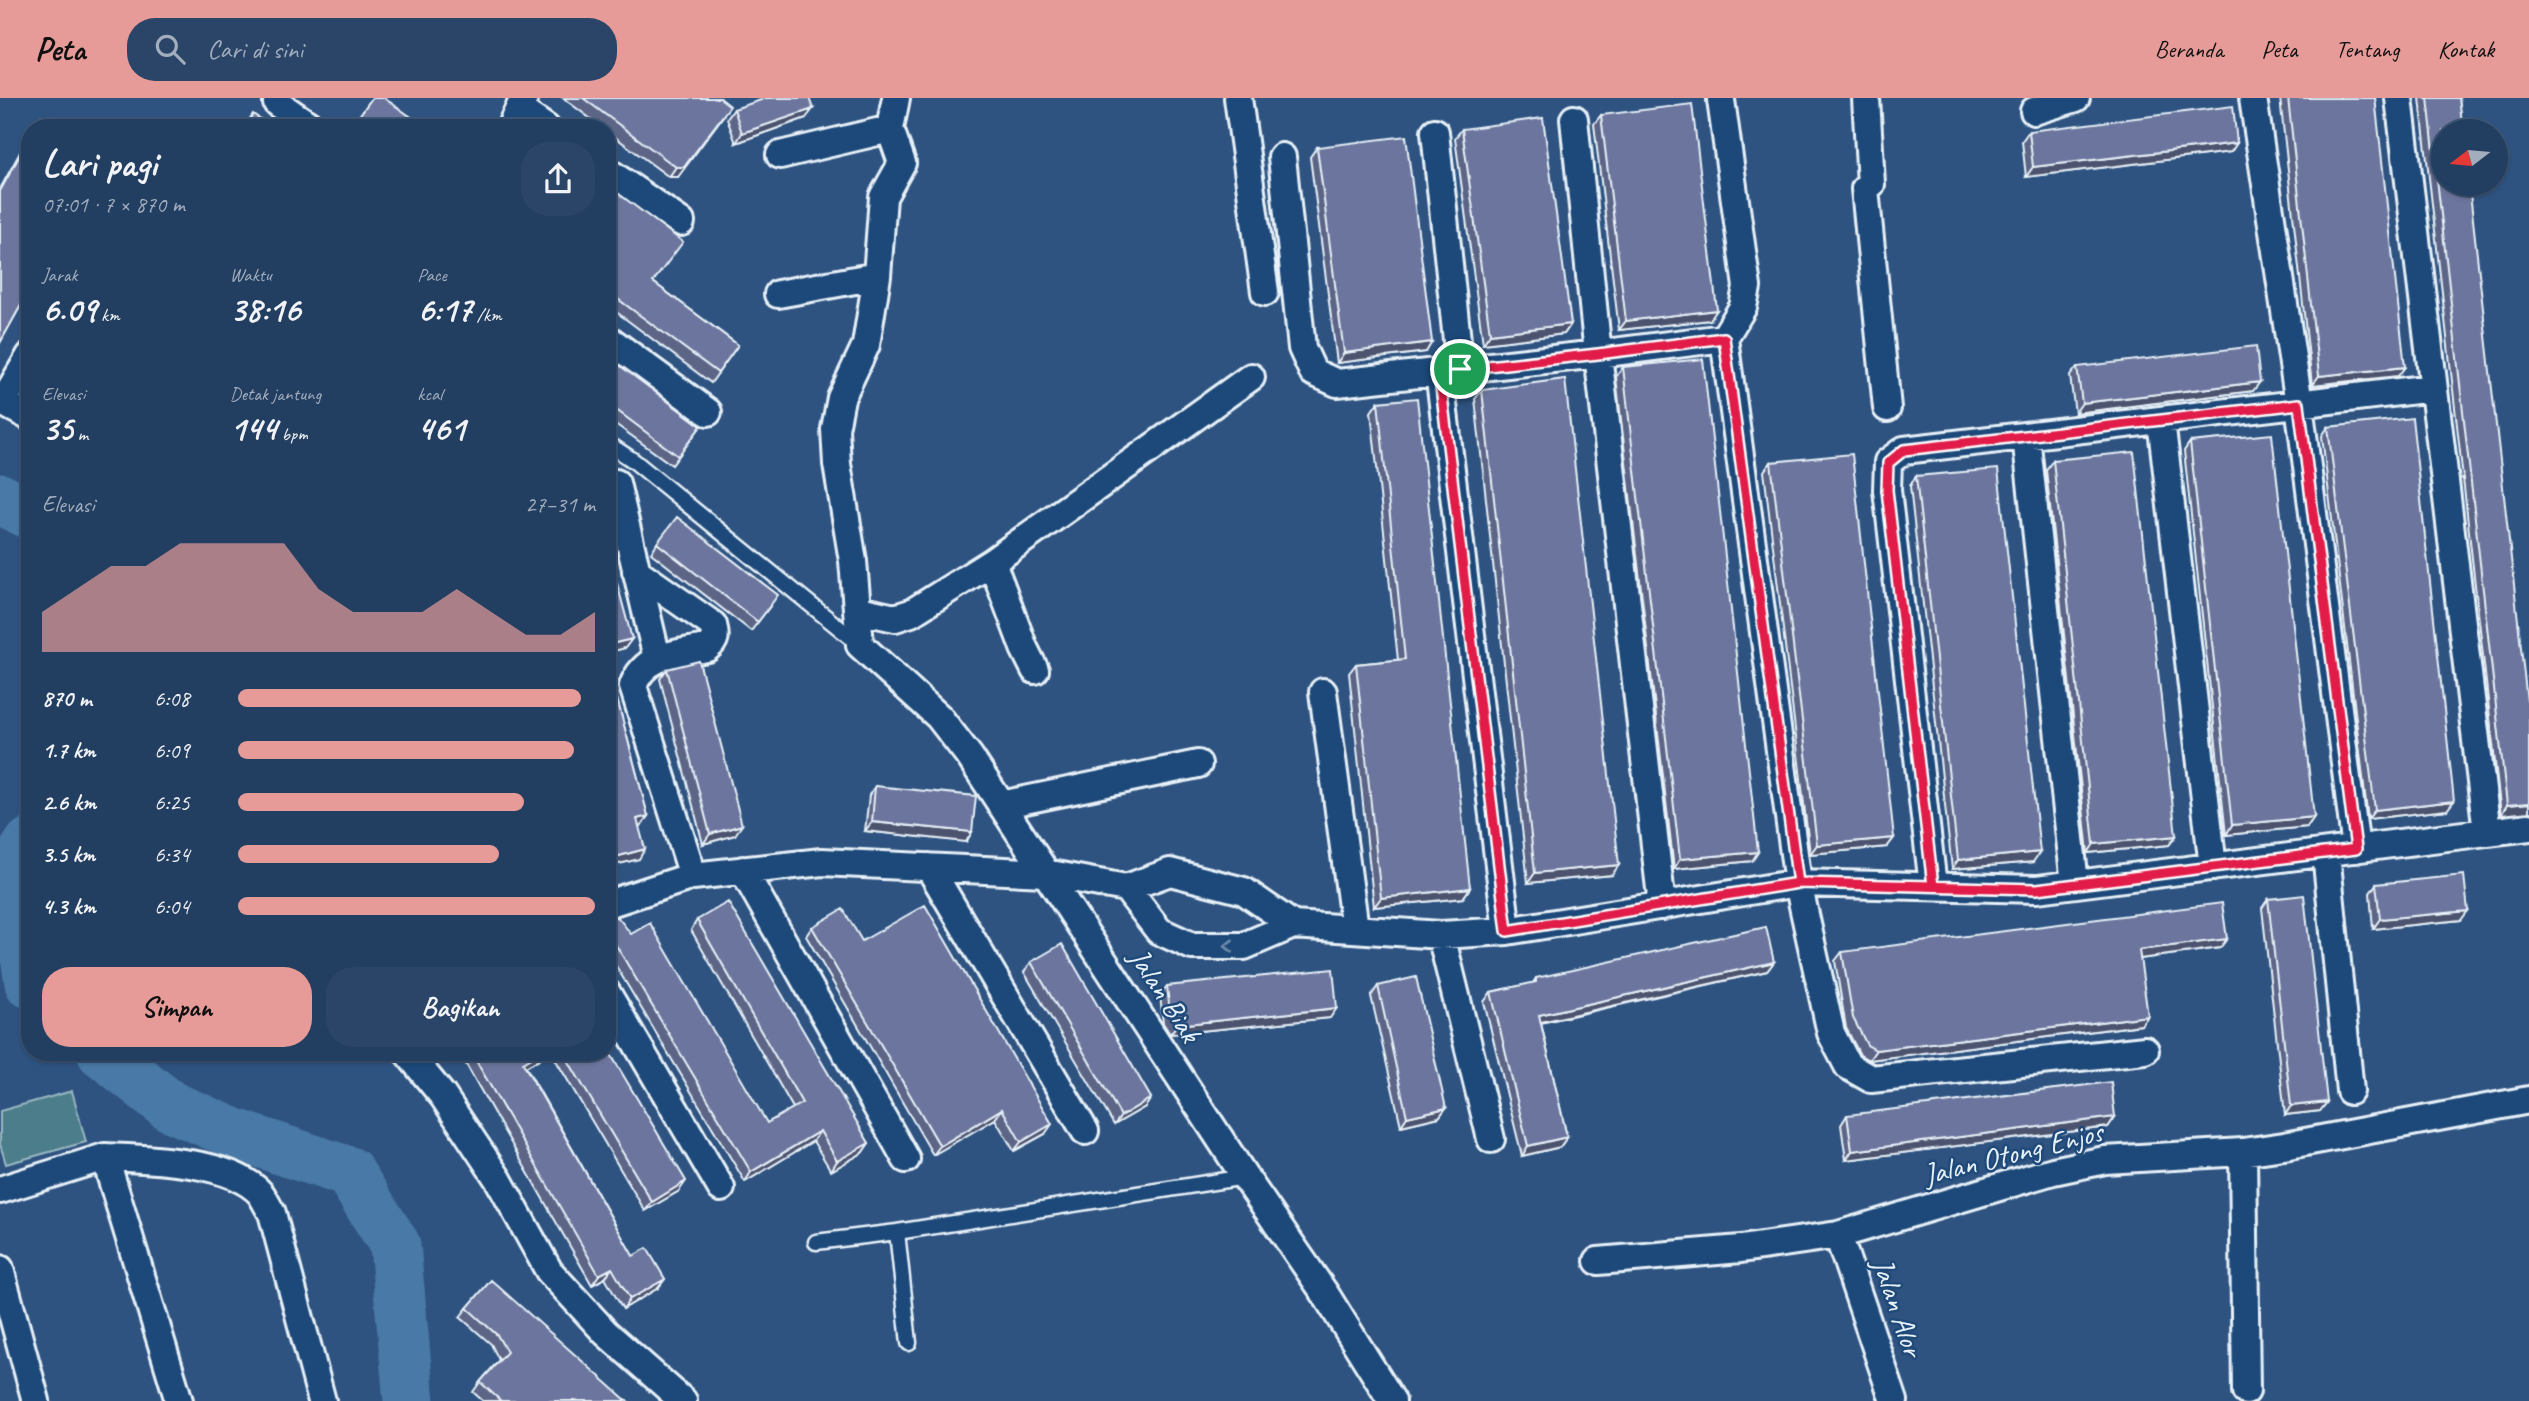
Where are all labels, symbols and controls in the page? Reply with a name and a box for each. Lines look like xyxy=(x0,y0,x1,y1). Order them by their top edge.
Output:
search box xyxy=(127,18,617,81)
text: Peta xyxy=(35,28,85,70)
icon: search xyxy=(151,30,189,68)
text: Cari di sini xyxy=(207,33,303,66)
text: Beranda xyxy=(2155,34,2223,64)
text: Peta xyxy=(2261,34,2297,64)
text: Tentang xyxy=(2335,34,2400,64)
text: Kontak xyxy=(2438,34,2494,64)
north arrow xyxy=(2431,119,2508,196)
map controls xyxy=(2431,119,2508,196)
text: Lari pagi xyxy=(42,140,157,187)
button: share xyxy=(521,142,595,216)
text: 07:01 · 7 × 870 m xyxy=(42,190,185,219)
text: Jarak xyxy=(42,263,77,287)
text: Waktu xyxy=(230,263,272,287)
text: Pace xyxy=(417,263,447,287)
text: 6.09 xyxy=(42,287,97,332)
text: 38:16 xyxy=(230,287,300,332)
text: 6:17 xyxy=(417,287,472,332)
text: km xyxy=(97,303,120,327)
text: /km xyxy=(472,303,502,327)
pin xyxy=(1430,339,1490,399)
icon: arrive xyxy=(1441,350,1479,388)
text: Elevasi xyxy=(42,382,85,406)
text: Detak jantung xyxy=(230,382,321,406)
text: kcal xyxy=(417,382,442,406)
text: 35 xyxy=(42,406,73,451)
text: 144 xyxy=(230,406,277,451)
text: 461 xyxy=(417,406,465,451)
text: m xyxy=(73,422,88,446)
text: bpm xyxy=(277,422,308,446)
text: Elevasi xyxy=(42,490,95,519)
text: 27–31 m xyxy=(525,490,595,519)
text: 870 m xyxy=(42,684,92,713)
text: 6:08 xyxy=(154,684,190,713)
text: 1.7 km xyxy=(42,736,95,765)
text: 6:09 xyxy=(154,736,190,765)
text: 2.6 km xyxy=(42,788,96,817)
text: 6:25 xyxy=(154,788,190,817)
text: 3.5 km xyxy=(42,840,95,869)
text: 6:34 xyxy=(154,840,190,869)
text: 4.3 km xyxy=(42,892,96,921)
text: 6:04 xyxy=(154,892,190,921)
one-way arrow xyxy=(1223,938,1234,954)
street label: Jalan Biak xyxy=(1119,939,1211,1051)
button: Simpan xyxy=(42,967,312,1047)
button: Bagikan xyxy=(326,967,595,1047)
street label: Jalan Otong Enjos xyxy=(1918,1112,2109,1194)
street label: Jalan Alor xyxy=(1863,1251,1934,1364)

